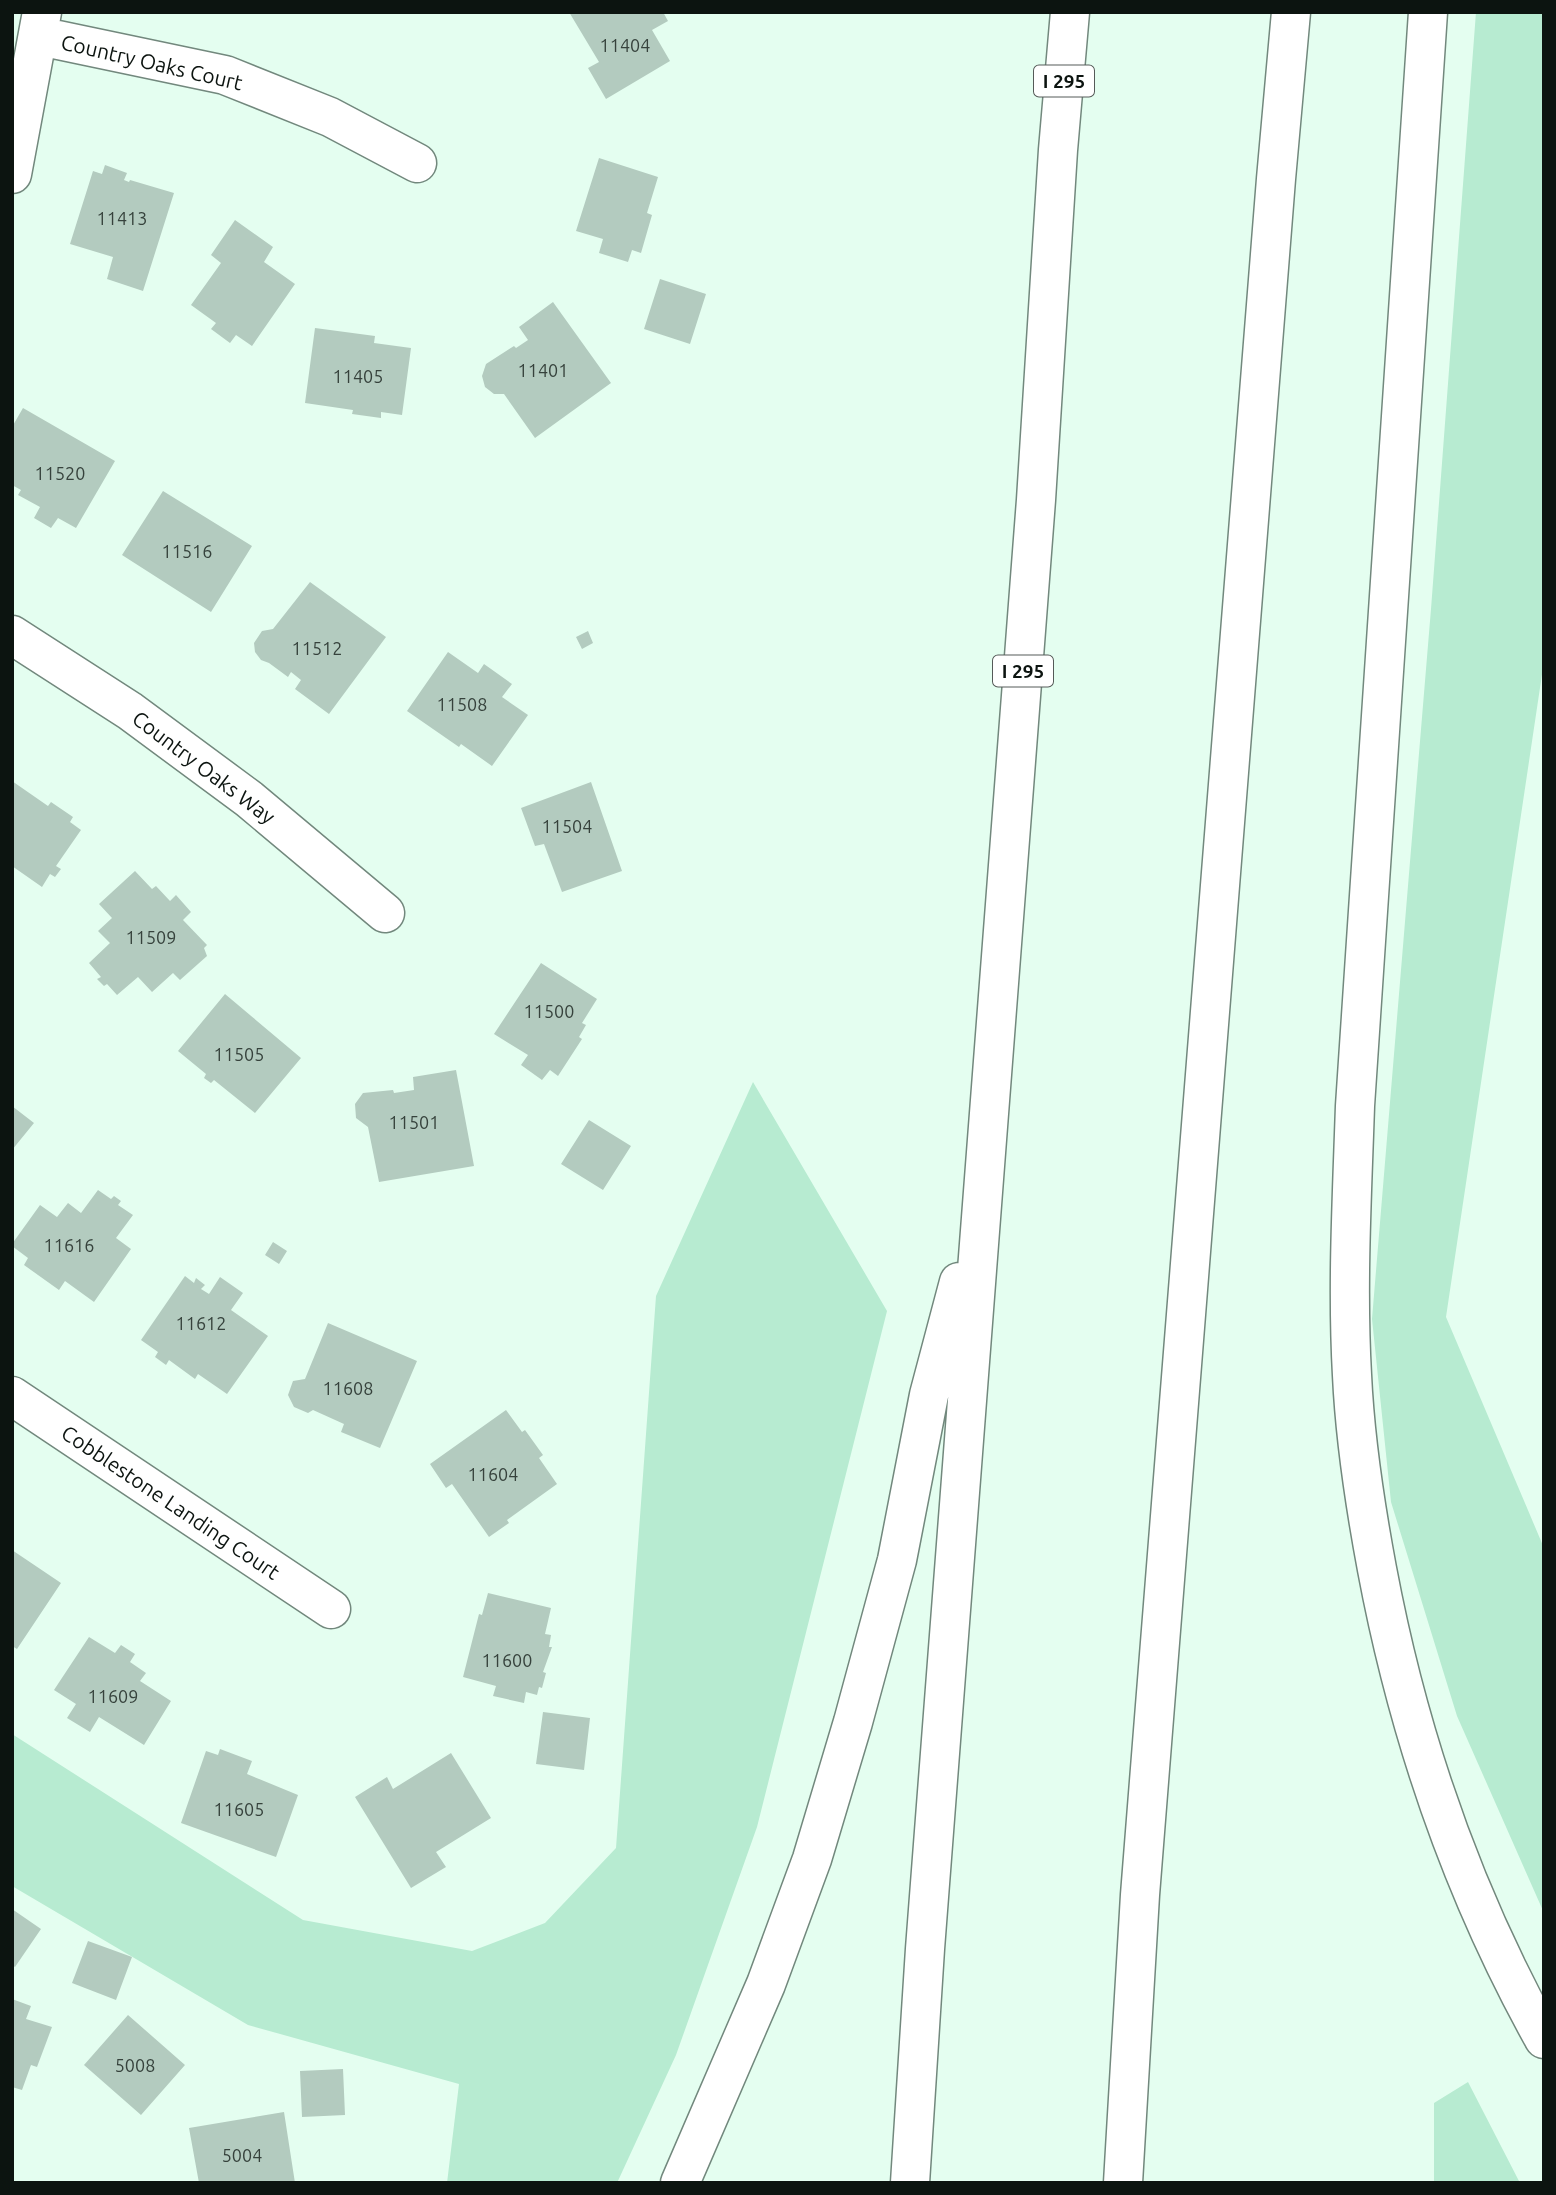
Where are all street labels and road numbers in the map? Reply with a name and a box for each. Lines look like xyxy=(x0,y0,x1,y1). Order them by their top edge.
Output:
street label: Country Oaks Court xyxy=(59,29,245,95)
road number: I 295 xyxy=(1034,66,1094,96)
road number: I 295 xyxy=(993,656,1053,686)
street label: Country Oaks Way xyxy=(128,706,280,828)
street label: Cobblestone Landing Court xyxy=(57,1420,285,1584)

